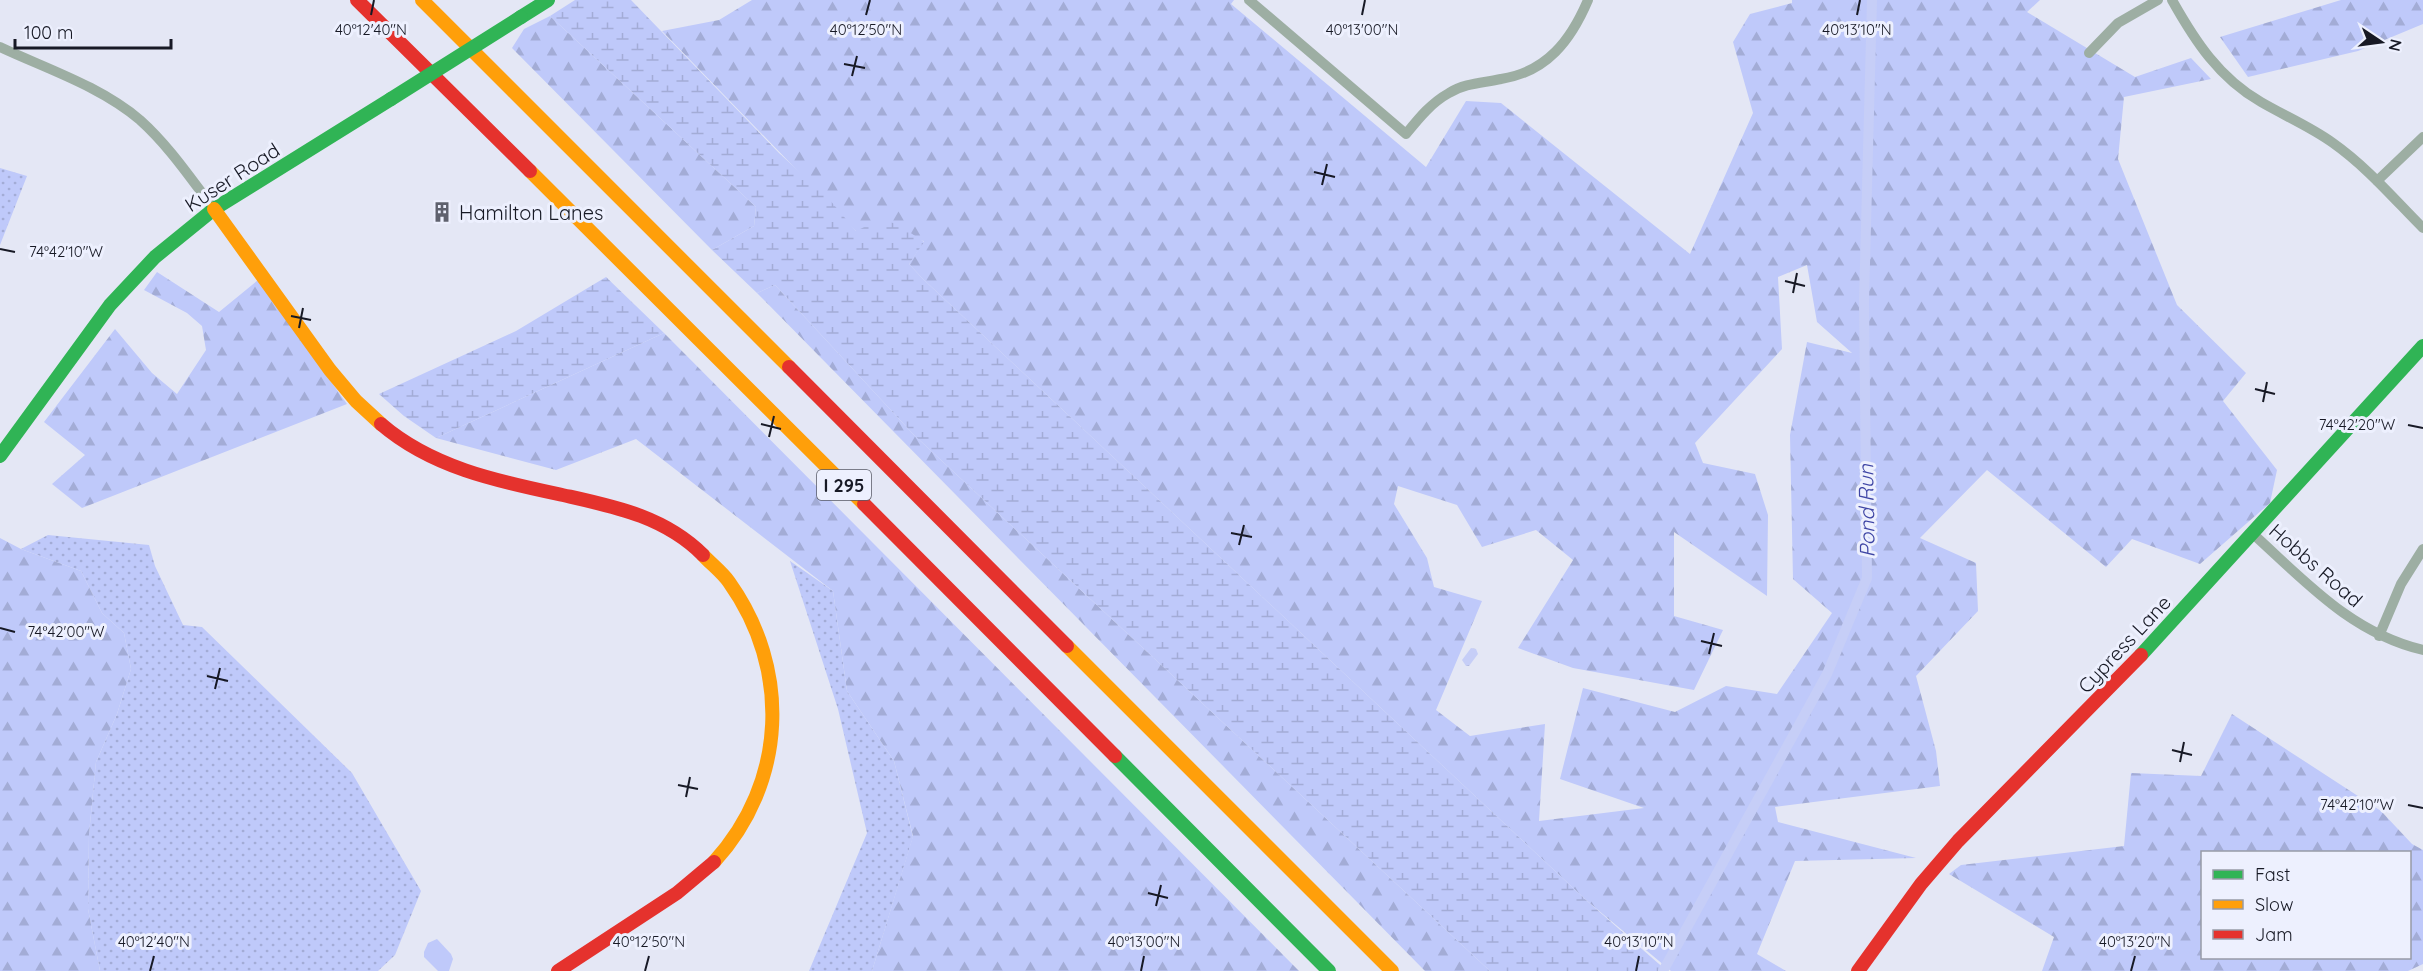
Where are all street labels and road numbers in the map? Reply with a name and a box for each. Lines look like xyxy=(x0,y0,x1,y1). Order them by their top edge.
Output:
street label: Kuser Road xyxy=(180,137,284,217)
road number: I 295 xyxy=(817,470,871,500)
street label: Hobbs Road xyxy=(2264,518,2368,612)
street label: Cypress Lane xyxy=(2072,590,2176,698)

